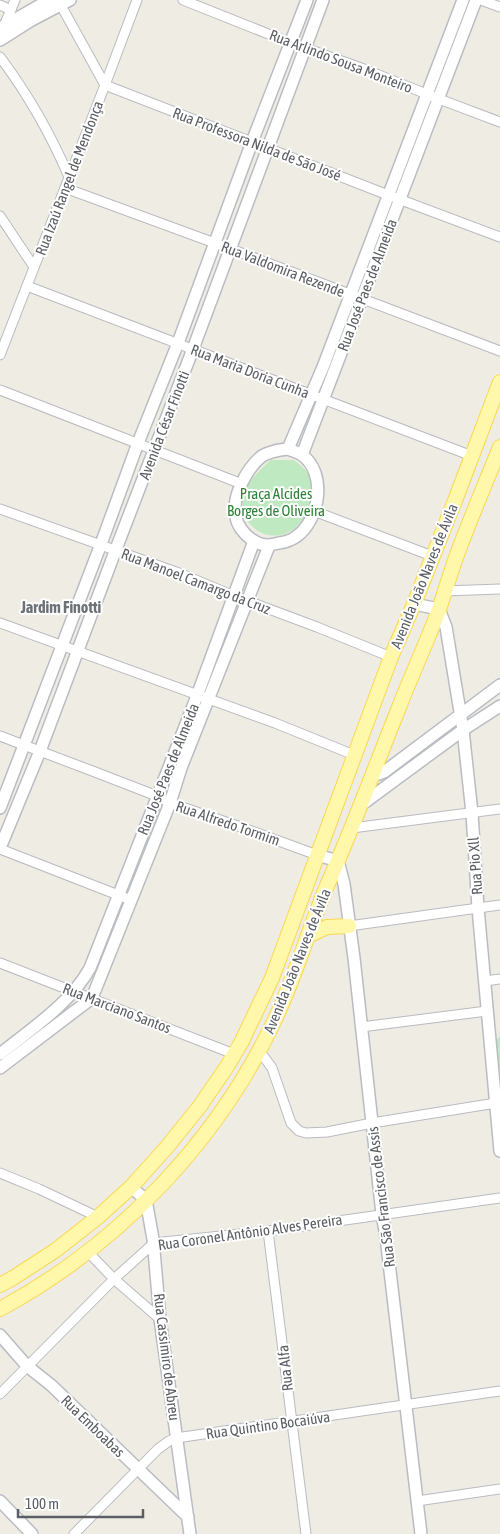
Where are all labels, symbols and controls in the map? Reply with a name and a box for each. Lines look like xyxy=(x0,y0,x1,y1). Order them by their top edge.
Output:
street label: Rua Arlindo Sousa Monteiro xyxy=(267,26,415,96)
street label: Rua Izaú Rangel de Mendonça xyxy=(32,98,106,258)
street label: Rua Professora Nilda de São José xyxy=(170,104,344,184)
street label: Rua José Paes de Almeida xyxy=(334,216,400,354)
street label: Rua Valdomira Rezende xyxy=(219,238,347,300)
street label: Rua Maria Doria Cunha xyxy=(188,341,312,401)
street label: Avenida César Finotti xyxy=(135,368,193,482)
park label: Praça Alcides Borges de Oliveira xyxy=(227,485,325,519)
street label: Avenida João Naves de Ávila xyxy=(387,501,461,651)
street label: Rua Manoel Camargo da Cruz xyxy=(119,545,274,618)
district label: Jardim Finotti xyxy=(20,598,102,616)
street label: Rua José Paes de Almeida xyxy=(134,701,202,837)
street label: Rua Alfredo Tormim xyxy=(174,797,282,849)
street label: Rua Pio Xll xyxy=(464,836,486,896)
street label: Avenida João Naves de Ávila xyxy=(260,886,334,1036)
street label: Rua Marciano Santos xyxy=(60,980,174,1036)
street label: Rua São Francisco de Assis xyxy=(364,1126,398,1268)
street label: Rua Coronel Antônio Alves Pereira xyxy=(157,1211,343,1253)
street label: Rua Cassimiro de Abreu xyxy=(151,1292,183,1422)
street label: Rua Alfa xyxy=(274,1344,296,1392)
street label: Rua Emboabas xyxy=(58,1392,128,1460)
street label: Rua Quintino Bocaiúva xyxy=(205,1408,331,1442)
scale bar xyxy=(18,1486,142,1518)
text: 100 m xyxy=(25,1495,59,1512)

